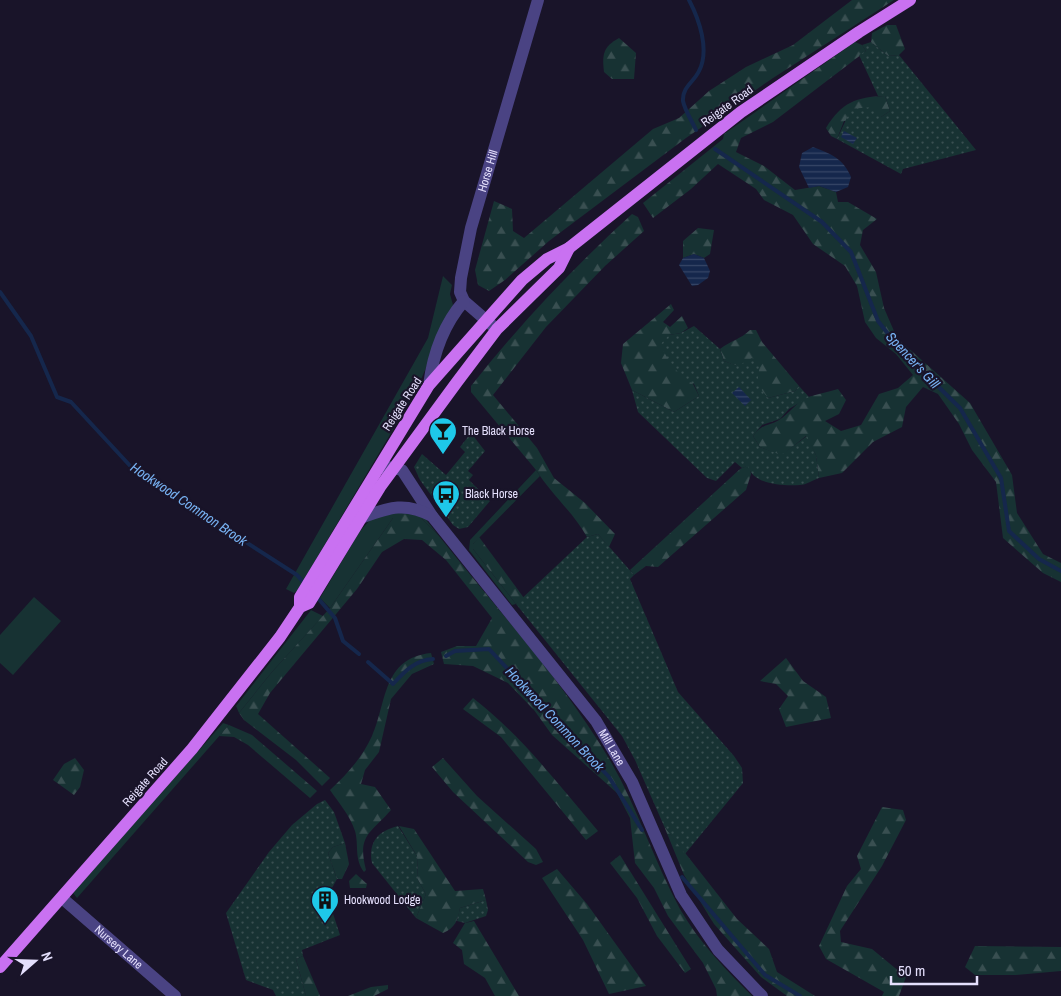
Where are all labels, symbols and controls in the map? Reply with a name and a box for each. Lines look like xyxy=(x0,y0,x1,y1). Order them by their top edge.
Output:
street label: Reigate Road xyxy=(698,82,756,130)
street label: Horse Hill xyxy=(474,148,502,194)
water label: Spencer's Gill xyxy=(882,328,944,392)
street label: Reigate Road xyxy=(379,374,425,434)
bar icon: The Black Horse xyxy=(428,416,458,455)
place label: The Black Horse xyxy=(462,423,535,439)
water label: Hookwood Common Brook xyxy=(127,458,252,551)
bus stop icon: Black Horse xyxy=(431,479,461,518)
place label: Black Horse xyxy=(465,486,518,502)
water label: Hookwood Common Brook xyxy=(502,663,609,776)
street label: Mill Lane xyxy=(595,726,629,769)
street label: Reigate Road xyxy=(119,754,171,810)
building icon: Hookwood Lodge xyxy=(310,885,340,924)
place label: Hookwood Lodge xyxy=(344,892,421,908)
street label: Nursery Lane xyxy=(91,922,146,973)
north arrow xyxy=(10,936,60,986)
text: N xyxy=(37,950,57,964)
scale bar xyxy=(891,954,977,986)
text: 50 m xyxy=(898,960,925,981)

